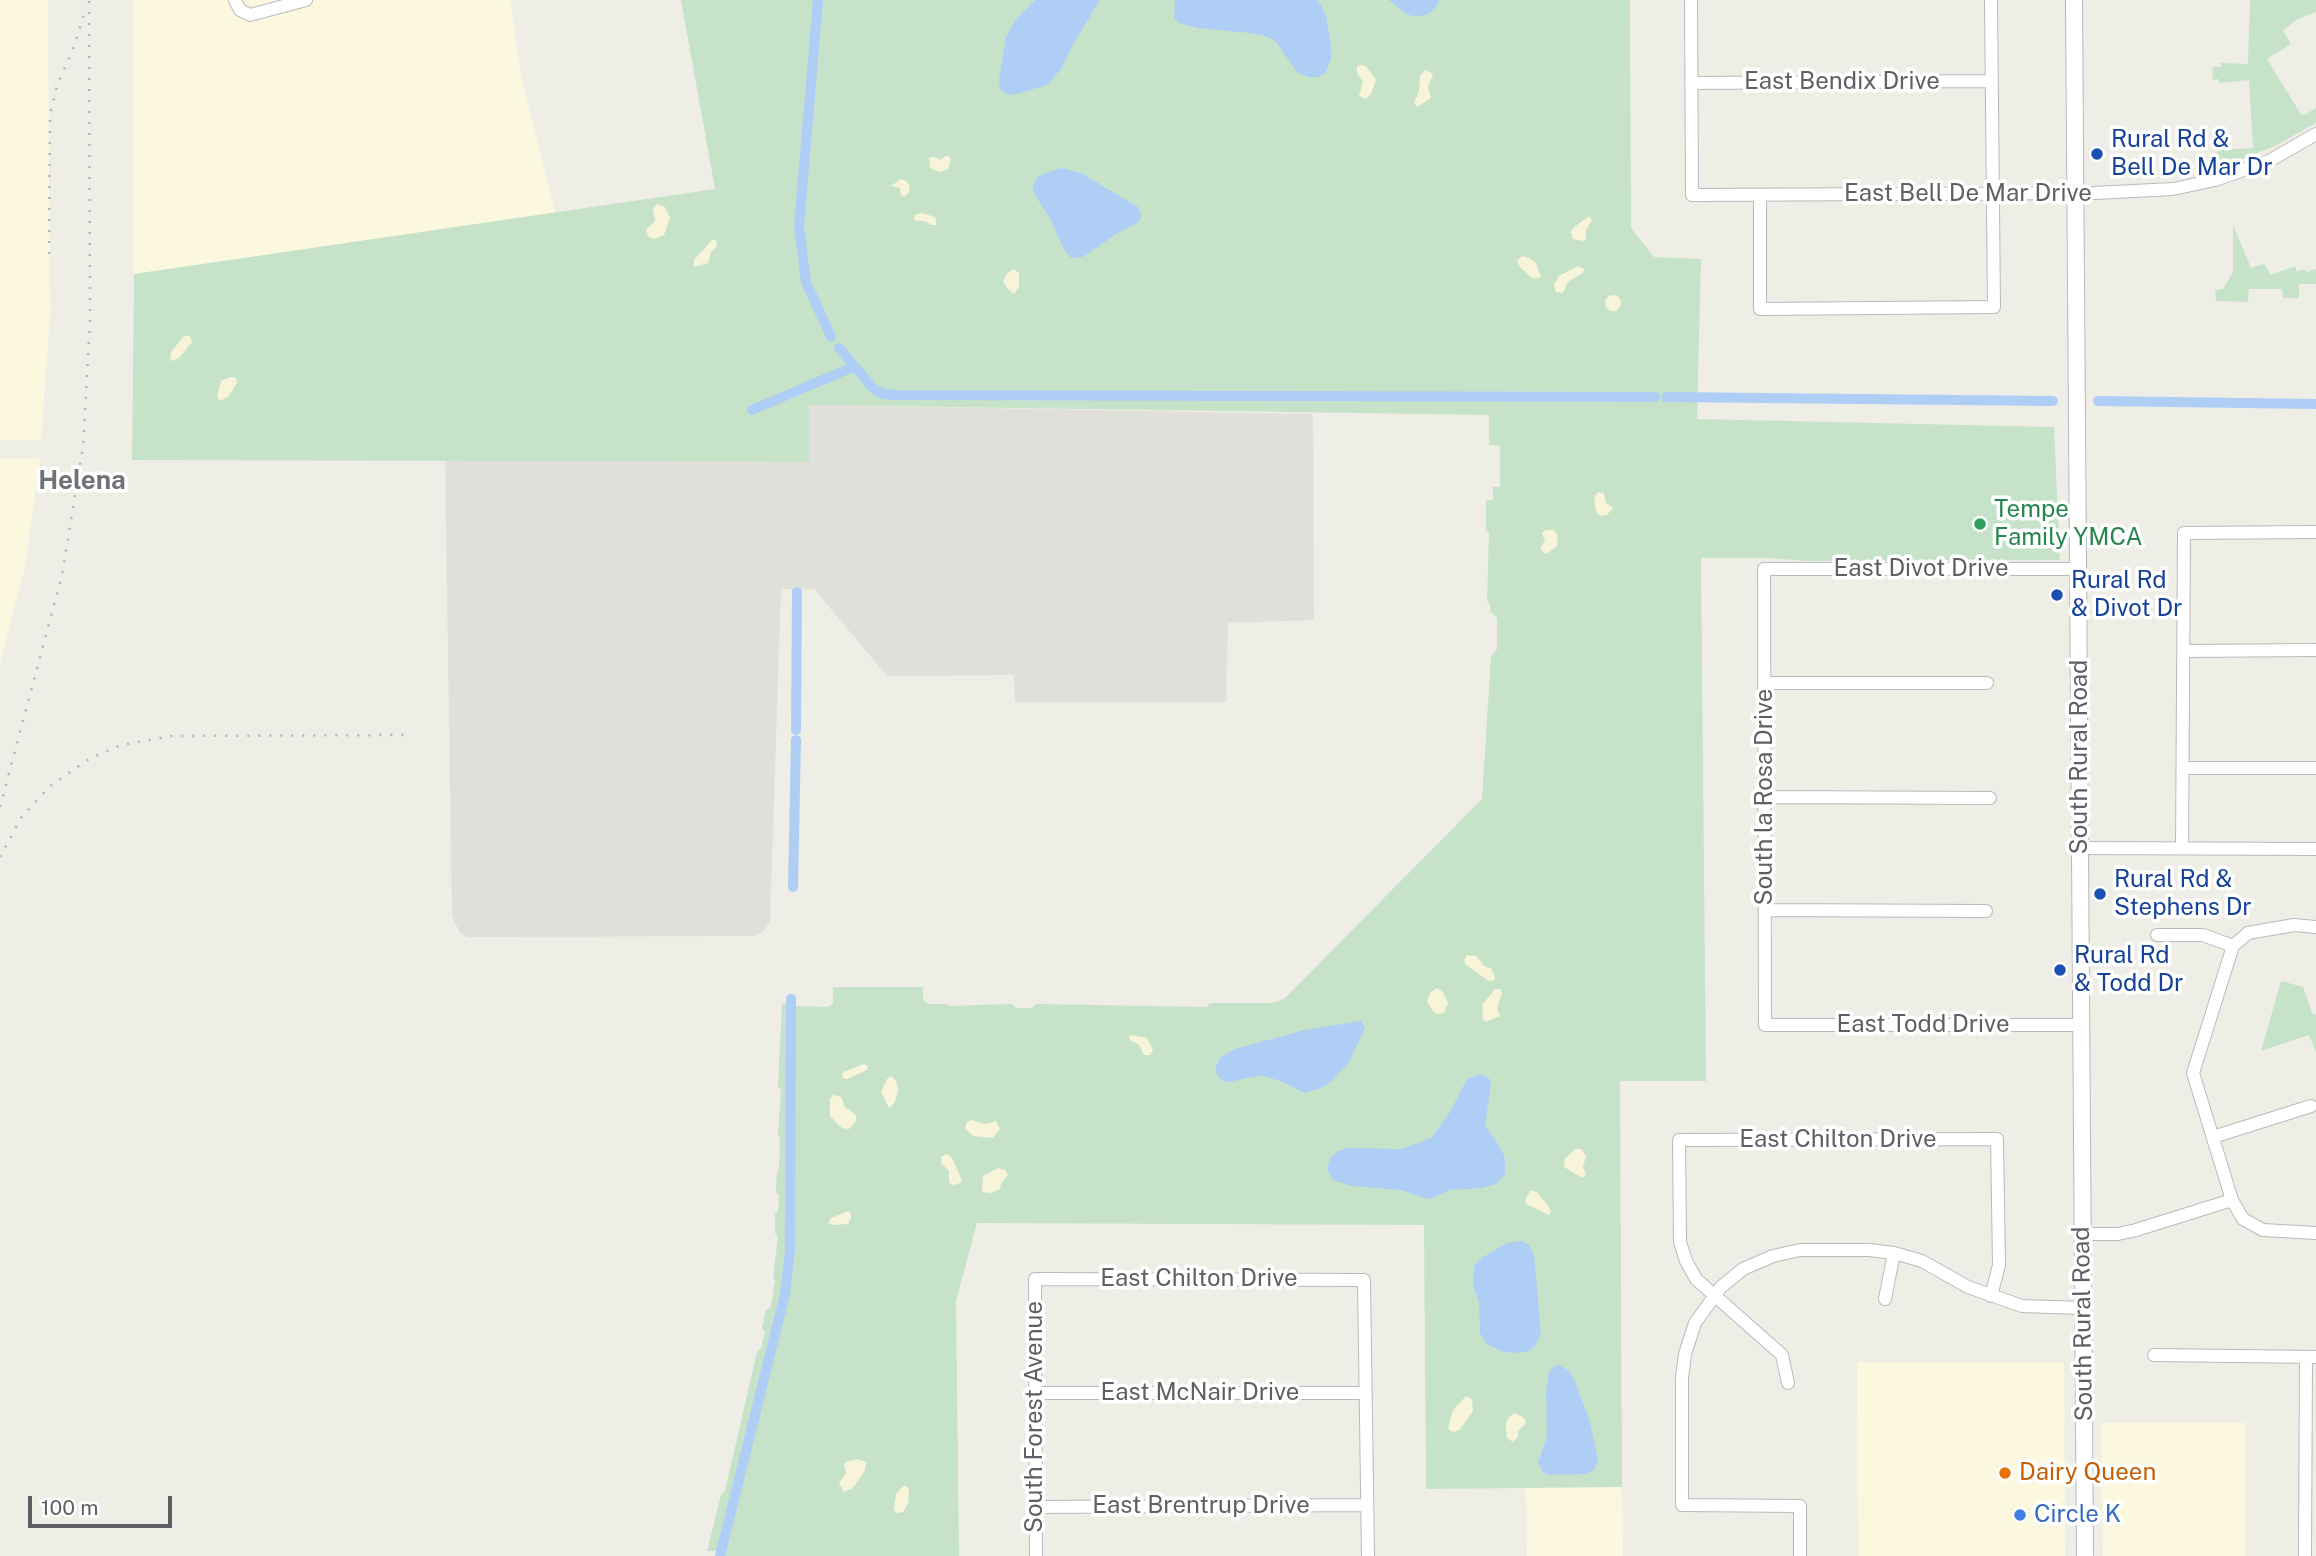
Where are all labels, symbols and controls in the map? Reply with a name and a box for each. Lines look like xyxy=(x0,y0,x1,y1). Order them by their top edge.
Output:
street label: East Bendix Drive xyxy=(1744,68,1940,96)
place label: Rural Rd & Bell De Mar Dr xyxy=(2111,126,2273,182)
marker: Rural Rd & Bell De Mar Dr xyxy=(2089,146,2105,162)
street label: East Bell De Mar Drive xyxy=(1844,180,2092,208)
district label: Helena xyxy=(38,465,126,497)
place label: Tempe Family YMCA xyxy=(1994,496,2143,552)
marker: Tempe Family YMCA xyxy=(1972,516,1988,532)
street label: East Divot Drive xyxy=(1834,555,2008,583)
place label: Rural Rd & Divot Dr xyxy=(2071,567,2182,623)
marker: Rural Rd & Divot Dr xyxy=(2049,587,2065,603)
street label: South Rural Road xyxy=(2066,660,2094,854)
street label: South la Rosa Drive xyxy=(1751,689,1779,905)
place label: Rural Rd & Stephens Dr xyxy=(2114,866,2252,922)
marker: Rural Rd & Stephens Dr xyxy=(2092,886,2108,902)
place label: Rural Rd & Todd Dr xyxy=(2074,942,2183,998)
marker: Rural Rd & Todd Dr xyxy=(2052,962,2068,978)
street label: East Todd Drive xyxy=(1837,1011,2009,1039)
street label: East Chilton Drive xyxy=(1739,1126,1937,1154)
street label: South Rural Road xyxy=(2067,1226,2099,1422)
street label: East Chilton Drive xyxy=(1100,1265,1298,1293)
street label: South Forest Avenue xyxy=(1021,1301,1049,1533)
street label: East McNair Drive xyxy=(1101,1379,1299,1407)
place label: Dairy Queen xyxy=(2019,1459,2156,1487)
marker: Dairy Queen xyxy=(1997,1465,2013,1481)
scale bar xyxy=(32,1482,175,1526)
street label: East Brentrup Drive xyxy=(1092,1492,1310,1520)
text: 100 m xyxy=(41,1495,98,1520)
place label: Circle K xyxy=(2034,1501,2121,1529)
marker: Circle K xyxy=(2012,1507,2028,1523)

